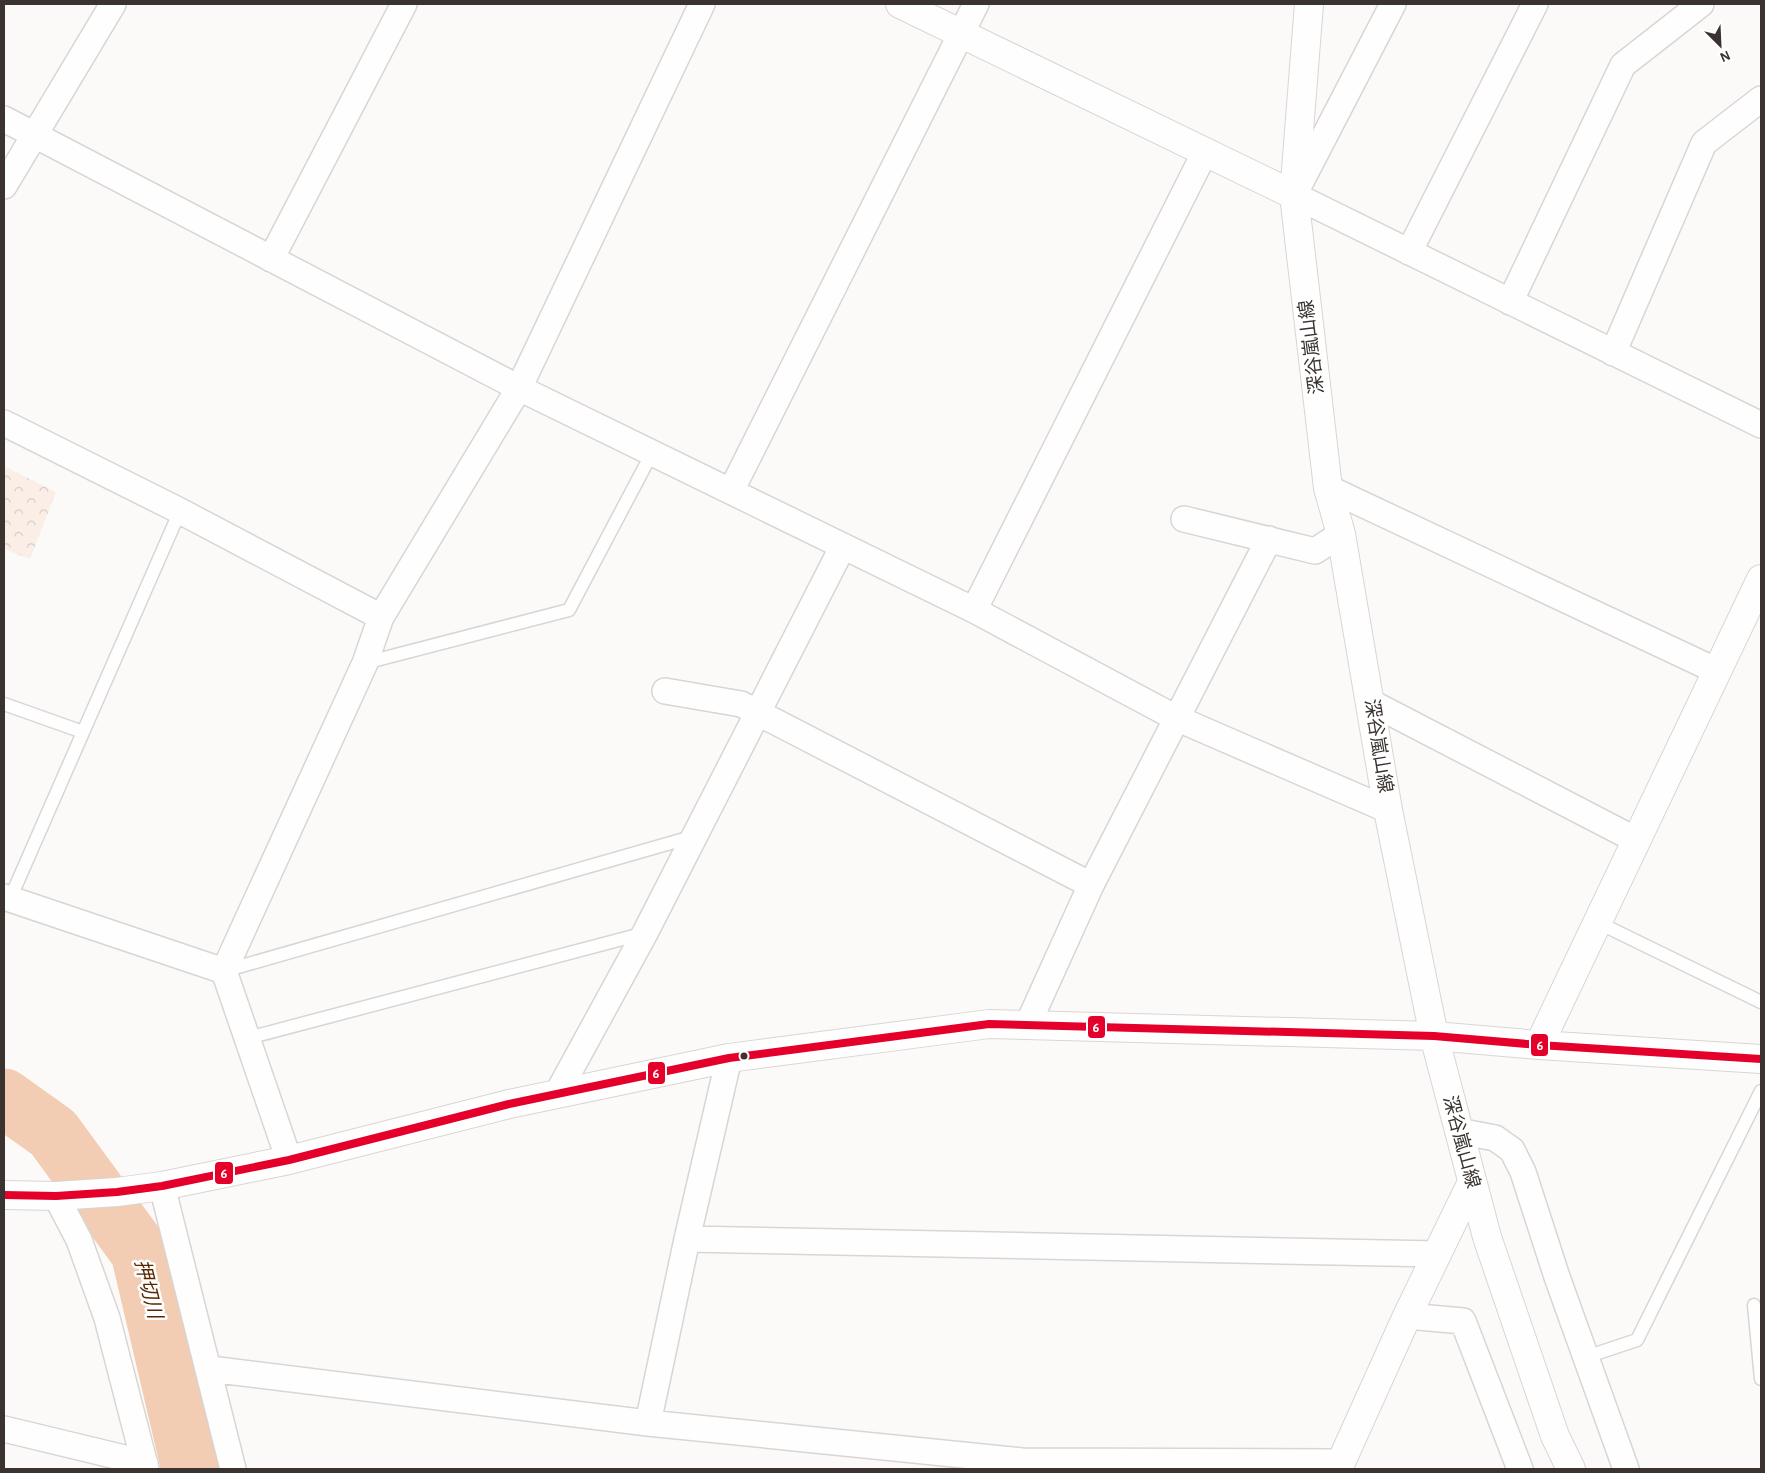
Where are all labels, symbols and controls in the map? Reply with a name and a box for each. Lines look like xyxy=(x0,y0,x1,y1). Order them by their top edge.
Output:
north arrow xyxy=(1695,20,1745,70)
text: N xyxy=(1718,48,1732,64)
street label: 深谷嵐山線 xyxy=(1295,299,1327,396)
street label: 深谷嵐山線 xyxy=(1361,697,1397,794)
line badge: 6 xyxy=(1087,1015,1106,1039)
text: 6 xyxy=(1093,1021,1100,1035)
line badge: 6 xyxy=(1530,1033,1549,1057)
text: 6 xyxy=(1537,1039,1544,1053)
unlabelled marker xyxy=(739,1051,749,1061)
line badge: 6 xyxy=(647,1061,666,1085)
text: 6 xyxy=(653,1067,660,1081)
street label: 深谷嵐山線 xyxy=(1440,1093,1484,1190)
line badge: 6 xyxy=(214,1161,234,1185)
text: 6 xyxy=(221,1167,228,1181)
water label: 押切川 xyxy=(131,1257,166,1322)

